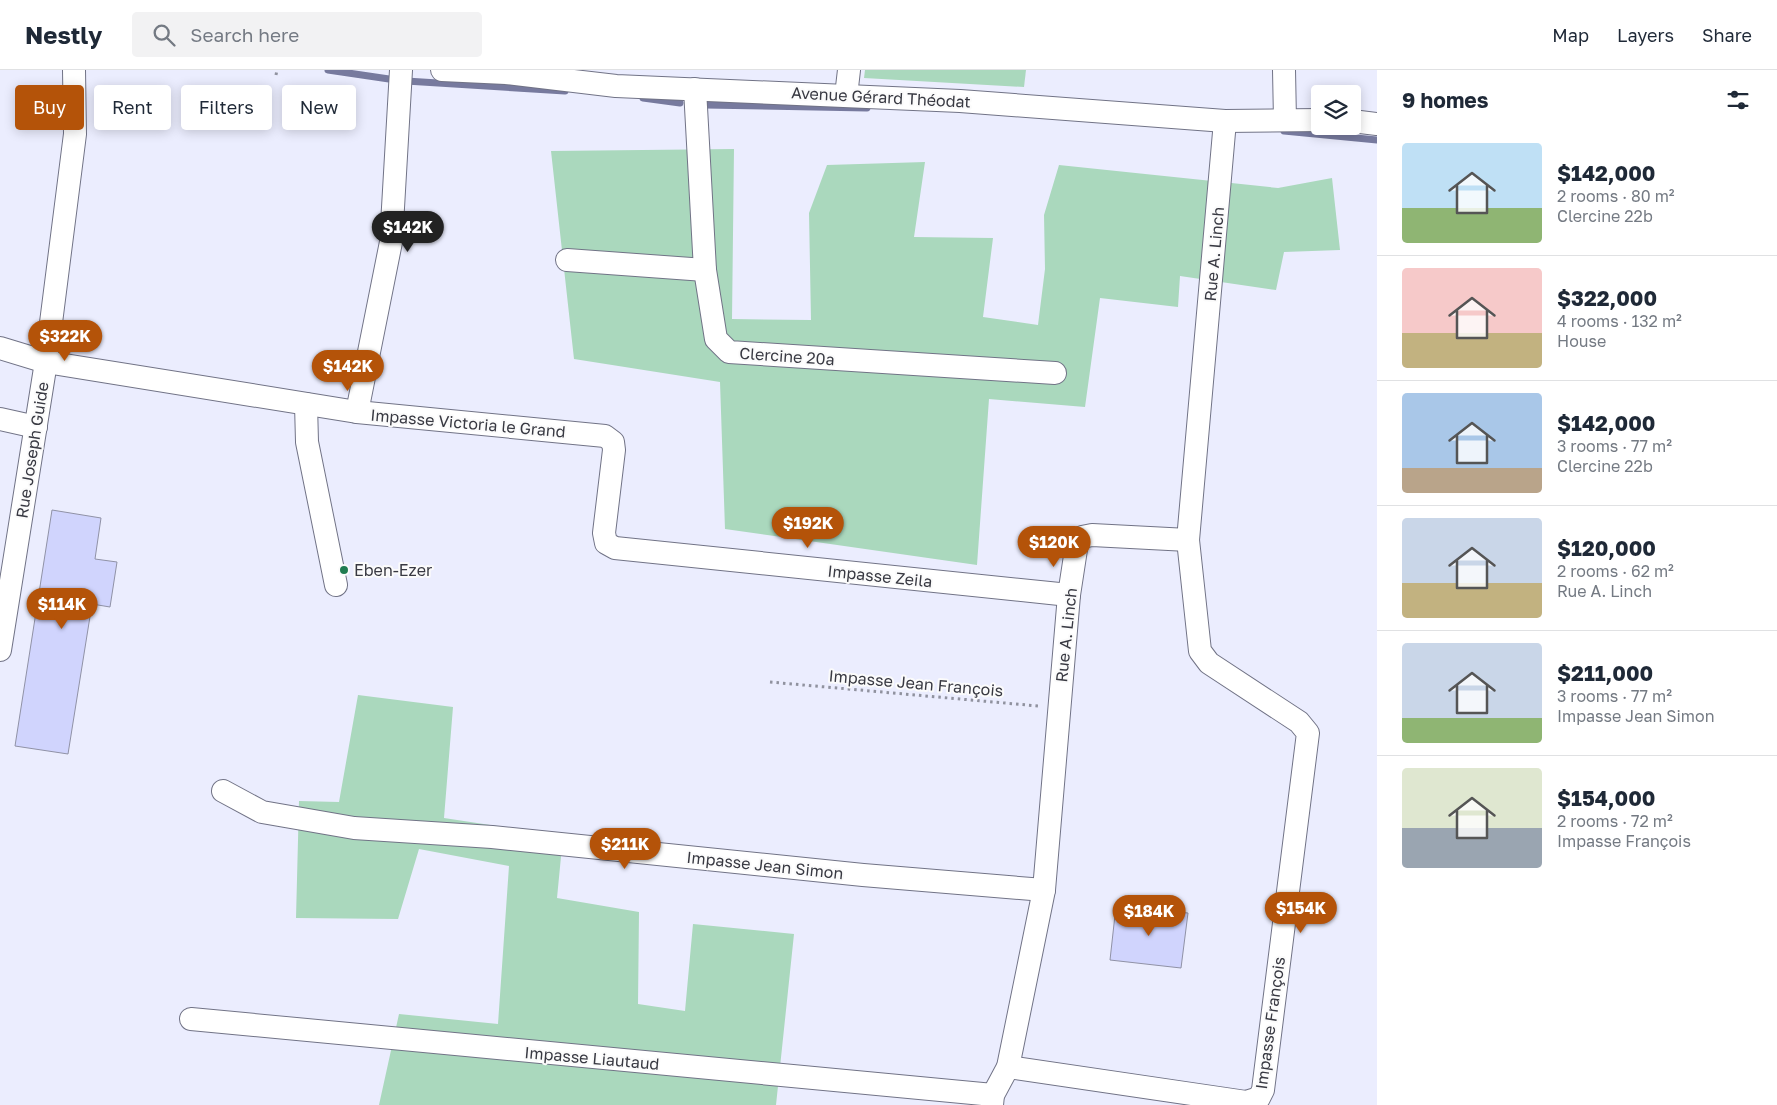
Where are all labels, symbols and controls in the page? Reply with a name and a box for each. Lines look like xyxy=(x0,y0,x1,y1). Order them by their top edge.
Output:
search box xyxy=(132,12,482,57)
text: Nestly xyxy=(25,20,102,49)
icon: search xyxy=(150,21,178,49)
text: Search here xyxy=(190,23,299,46)
text: Map xyxy=(1552,24,1589,46)
text: Layers xyxy=(1617,24,1674,46)
text: Share xyxy=(1702,24,1752,46)
street label: Avenue Gérard Théodat xyxy=(791,82,971,112)
chip: Buy xyxy=(15,85,84,130)
chip: Rent xyxy=(94,85,171,130)
chip: Filters xyxy=(181,85,272,130)
chip: New xyxy=(282,85,356,130)
map controls xyxy=(1311,85,1361,135)
button: layers xyxy=(1311,85,1361,135)
icon: filters xyxy=(1724,86,1752,114)
text: 9 homes xyxy=(1402,87,1488,113)
text: $142,000 xyxy=(1557,160,1656,186)
icon: home xyxy=(1442,163,1502,223)
text: 2 rooms · 80 m² xyxy=(1557,186,1675,206)
street label: Rue A. Linch xyxy=(1200,206,1228,302)
text: Clercine 22b xyxy=(1557,206,1653,226)
pin: $142K xyxy=(373,210,443,253)
text: $142K xyxy=(383,217,433,237)
text: $322,000 xyxy=(1557,285,1657,311)
icon: home xyxy=(1442,288,1502,348)
text: 4 rooms · 132 m² xyxy=(1557,311,1682,331)
pin: $322K xyxy=(30,320,100,362)
text: $322K xyxy=(39,326,91,346)
text: House xyxy=(1557,331,1606,351)
street label: Clercine 20a xyxy=(739,343,835,369)
pin: $142K xyxy=(313,350,383,392)
text: $142K xyxy=(323,356,373,376)
street label: Rue Joseph Guide xyxy=(11,380,53,520)
street label: Impasse Victoria le Grand xyxy=(370,405,566,441)
text: $142,000 xyxy=(1557,410,1656,436)
icon: home xyxy=(1442,413,1502,473)
text: 3 rooms · 77 m² xyxy=(1557,436,1672,456)
text: Clercine 22b xyxy=(1557,456,1653,476)
pin: $192K xyxy=(773,506,843,549)
text: $192K xyxy=(783,513,833,533)
pin: $120K xyxy=(1019,526,1089,568)
text: $120K xyxy=(1029,532,1079,552)
text: $120,000 xyxy=(1557,535,1656,561)
icon: home xyxy=(1442,538,1502,598)
place label: Eben-Ezer xyxy=(354,560,432,580)
street label: Impasse Zeila xyxy=(827,561,933,591)
text: 2 rooms · 62 m² xyxy=(1557,561,1674,581)
marker: Eben-Ezer xyxy=(338,564,350,576)
text: Rue A. Linch xyxy=(1557,581,1652,601)
street label: Rue A. Linch xyxy=(1051,587,1081,683)
pin: $114K xyxy=(27,588,97,630)
text: $114K xyxy=(38,594,86,614)
text: $211,000 xyxy=(1557,660,1653,686)
icon: home xyxy=(1442,663,1502,723)
street label: Impasse Jean François xyxy=(828,665,1004,701)
text: 3 rooms · 77 m² xyxy=(1557,686,1672,706)
text: Impasse Jean Simon xyxy=(1557,706,1714,726)
text: $154,000 xyxy=(1557,785,1656,811)
icon: home xyxy=(1442,788,1502,848)
text: 2 rooms · 72 m² xyxy=(1557,811,1673,831)
pin: $211K xyxy=(590,828,660,870)
text: Impasse François xyxy=(1557,831,1691,851)
text: $211K xyxy=(601,834,649,854)
street label: Impasse Jean Simon xyxy=(686,847,844,883)
pin: $154K xyxy=(1266,892,1336,934)
pin: $184K xyxy=(1114,894,1184,937)
text: $154K xyxy=(1276,898,1326,918)
text: $184K xyxy=(1124,901,1174,921)
street label: Impasse François xyxy=(1251,955,1289,1091)
street label: Impasse Liautaud xyxy=(524,1042,660,1074)

